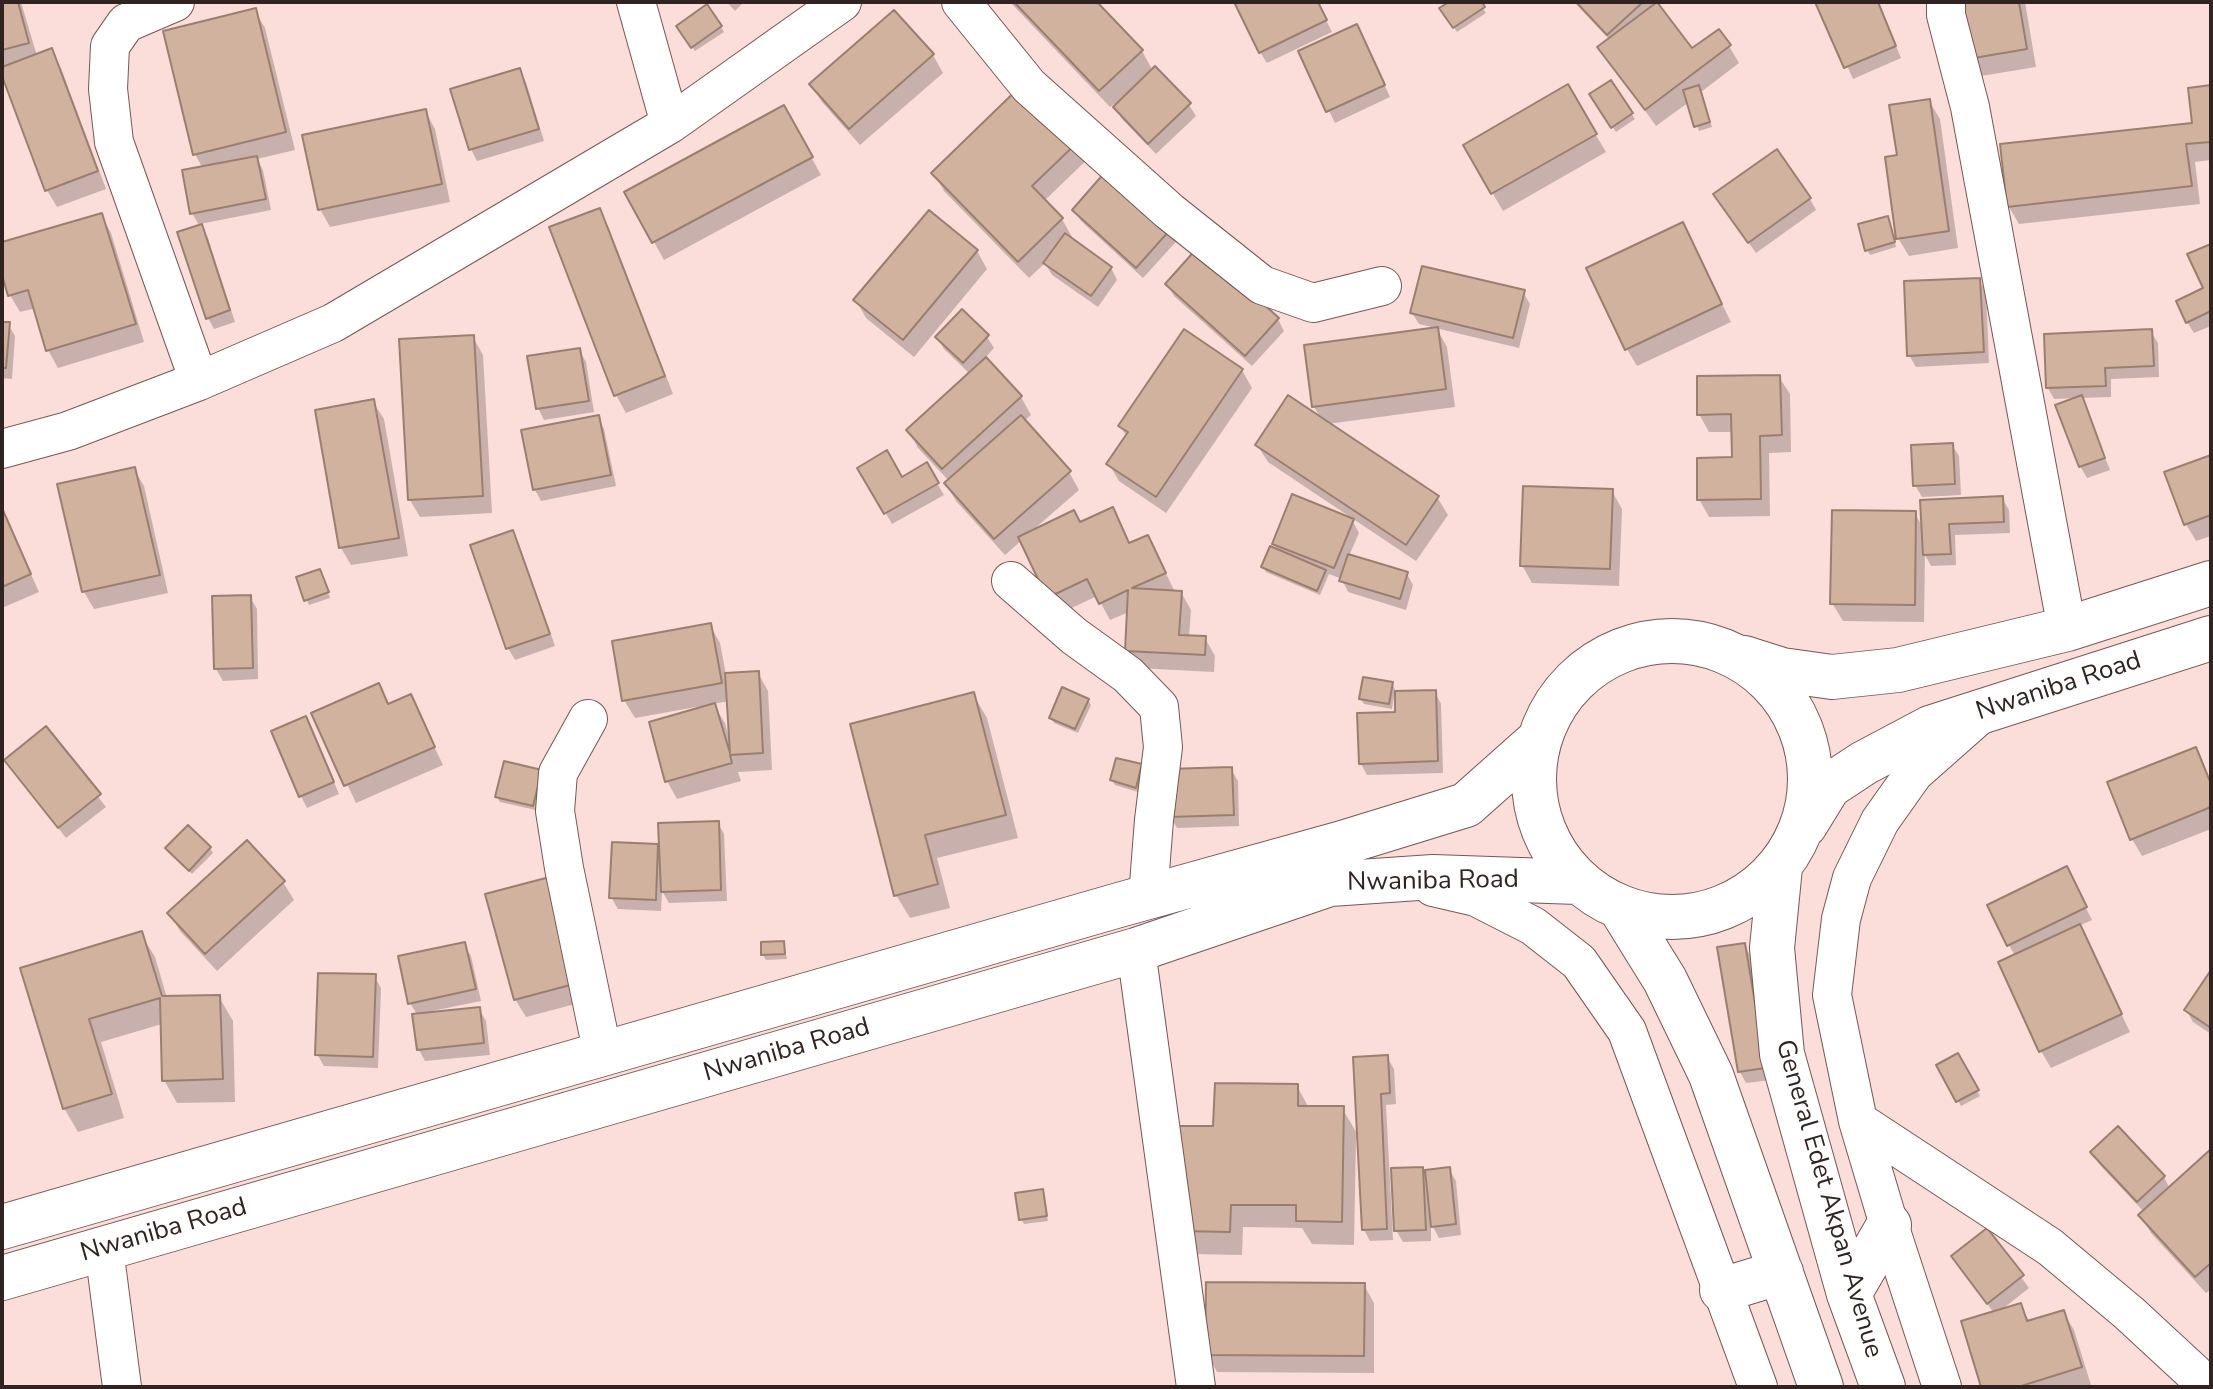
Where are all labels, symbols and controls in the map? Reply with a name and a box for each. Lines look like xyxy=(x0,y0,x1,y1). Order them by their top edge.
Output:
street label: Nwaniba Road xyxy=(1973,646,2145,728)
street label: Nwaniba Road xyxy=(1347,865,1519,899)
street label: Nwaniba Road xyxy=(700,1012,874,1090)
street label: General Edet Akpan Avenue xyxy=(1768,1036,1888,1362)
street label: Nwaniba Road xyxy=(77,1192,251,1270)

